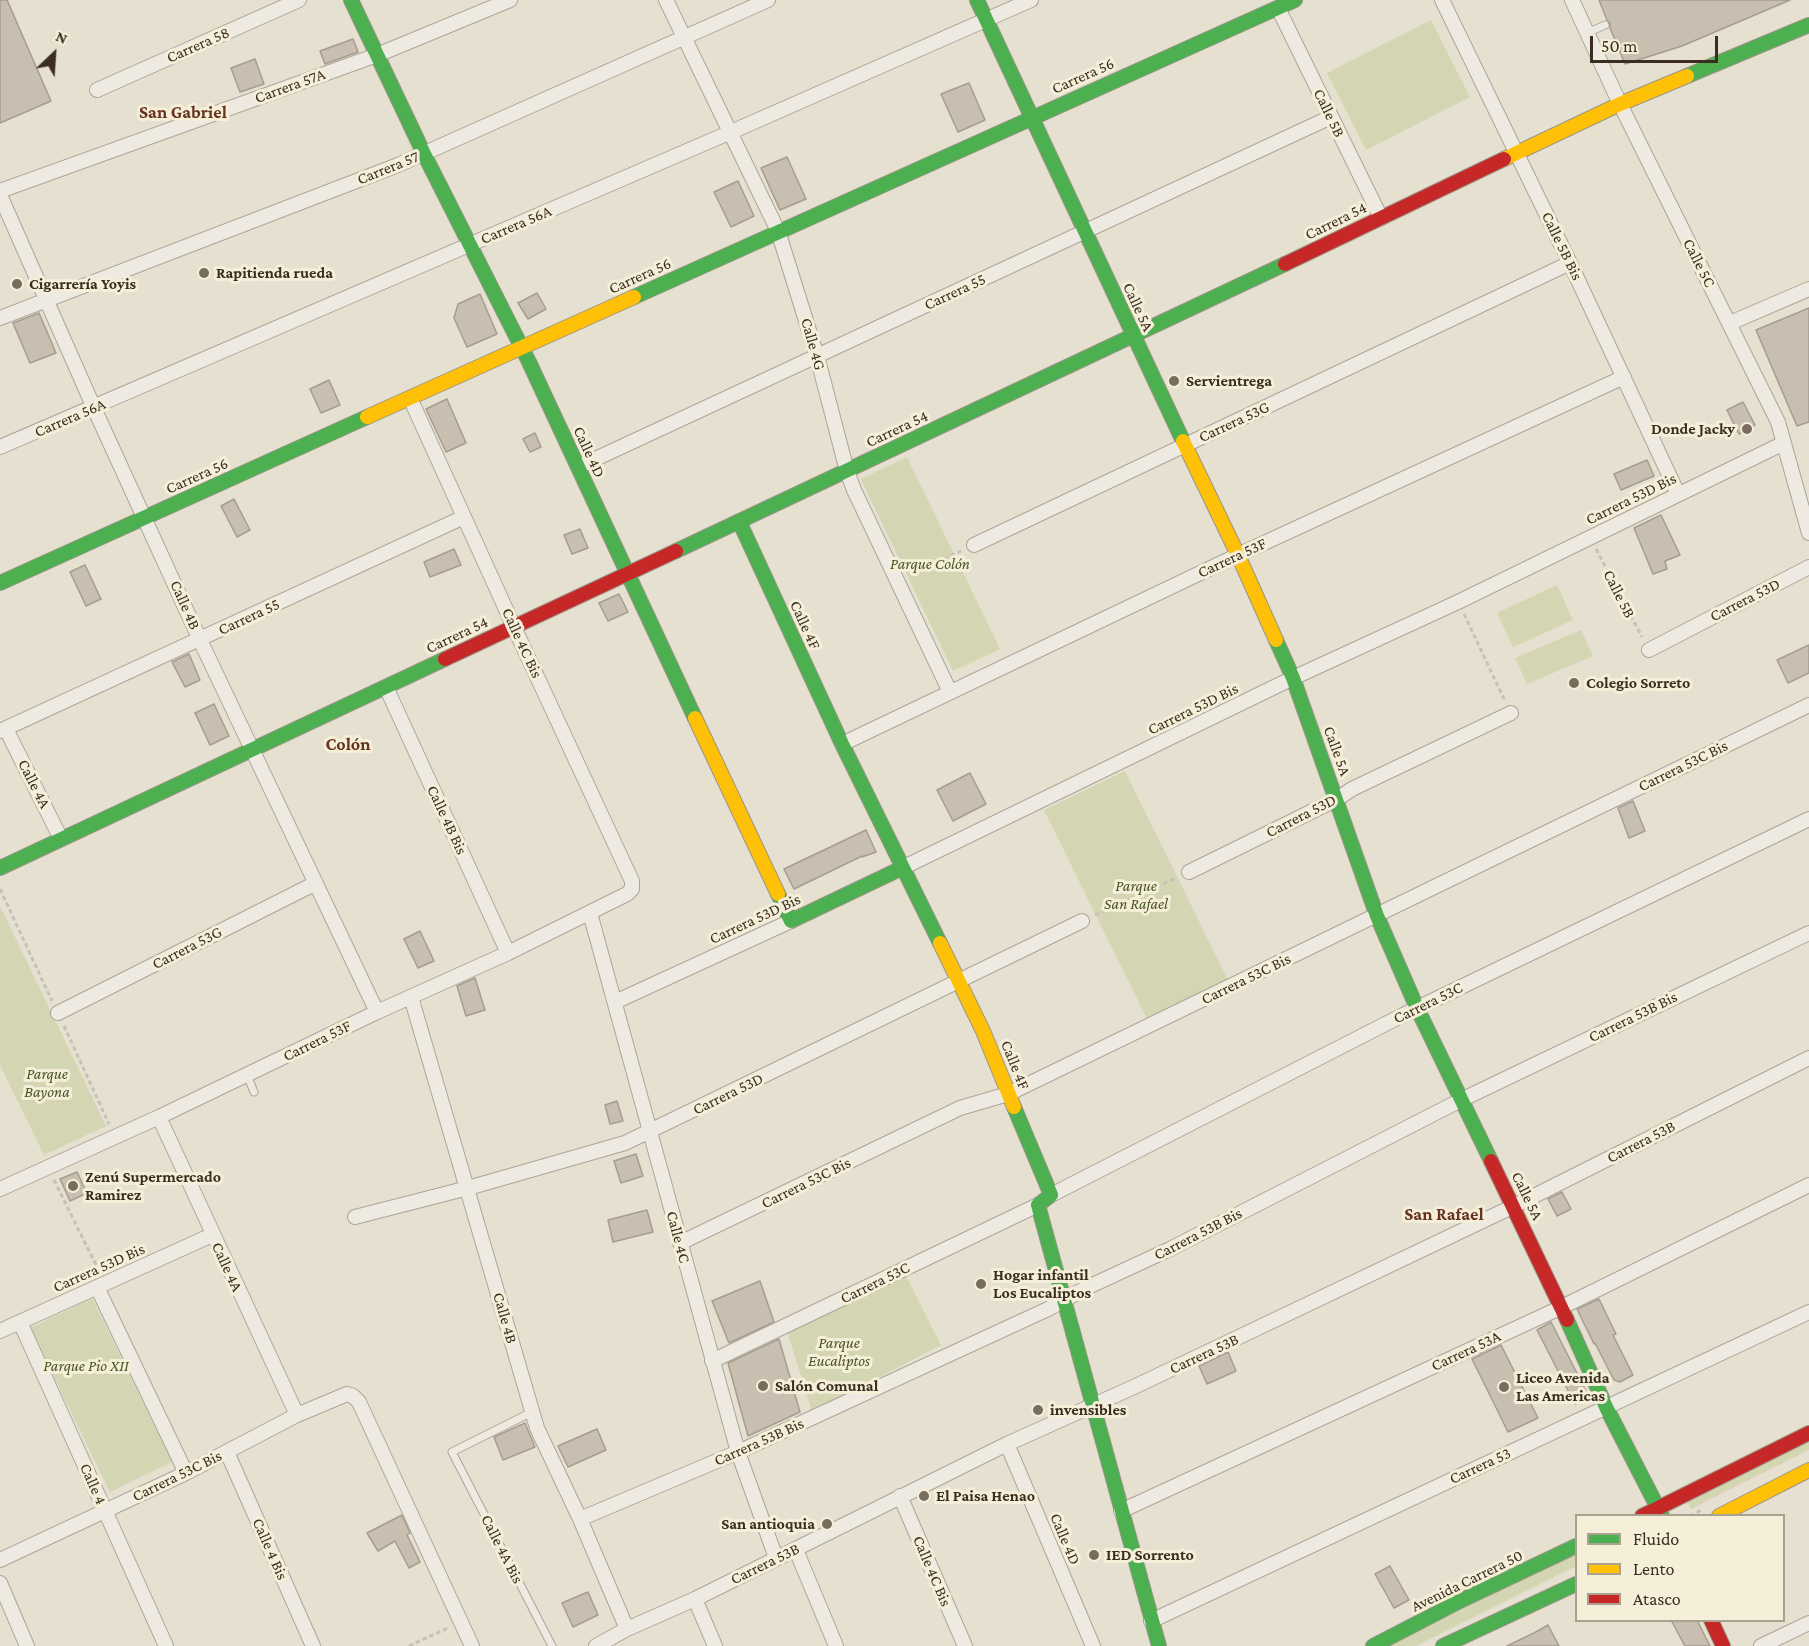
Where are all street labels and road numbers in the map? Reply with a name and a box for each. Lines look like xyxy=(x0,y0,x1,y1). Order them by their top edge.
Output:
street label: Carrera 58 xyxy=(164,23,232,67)
street label: Carrera 56 xyxy=(1049,54,1117,98)
street label: Carrera 57A xyxy=(252,64,328,108)
street label: Calle 5B xyxy=(1309,86,1349,140)
street label: Carrera 57 xyxy=(354,147,422,189)
street label: Carrera 54 xyxy=(1302,198,1370,244)
street label: Carrera 56A xyxy=(478,201,554,249)
street label: Calle 5B Bis xyxy=(1537,209,1587,283)
street label: Calle 5C xyxy=(1679,235,1719,291)
street label: Carrera 56 xyxy=(606,254,674,298)
street label: Carrera 55 xyxy=(921,269,989,315)
street label: Calle 5A xyxy=(1118,280,1158,334)
street label: Calle 4G xyxy=(796,316,830,372)
street label: Carrera 56A xyxy=(32,394,108,442)
street label: Carrera 53G xyxy=(1196,397,1272,447)
street label: Carrera 54 xyxy=(863,406,931,452)
street label: Calle 4D xyxy=(569,423,609,481)
street label: Carrera 56 xyxy=(163,454,231,498)
street label: Carrera 53D Bis xyxy=(1583,469,1679,529)
street label: Carrera 53F xyxy=(1195,534,1269,582)
street label: Calle 5B xyxy=(1599,567,1639,621)
street label: Carrera 53D xyxy=(1707,574,1783,626)
street label: Calle 4B xyxy=(166,577,204,633)
street label: Carrera 55 xyxy=(215,594,283,640)
street label: Calle 4F xyxy=(785,598,825,652)
street label: Calle 4C Bis xyxy=(497,605,547,681)
street label: Carrera 54 xyxy=(423,612,491,658)
street label: Carrera 53D Bis xyxy=(1145,679,1241,739)
street label: Calle 5A xyxy=(1319,723,1355,779)
street label: Carrera 53C Bis xyxy=(1635,736,1731,796)
street label: Calle 4A xyxy=(14,756,54,812)
street label: Calle 4B Bis xyxy=(423,782,471,858)
street label: Carrera 53D xyxy=(1263,790,1339,842)
street label: Carrera 53D Bis xyxy=(706,890,804,948)
street label: Carrera 53G xyxy=(149,922,225,974)
street label: Carrera 53C Bis xyxy=(1198,949,1294,1009)
street label: Carrera 53C xyxy=(1390,978,1466,1028)
street label: Carrera 53B Bis xyxy=(1585,987,1681,1047)
street label: Carrera 53F xyxy=(280,1016,354,1066)
street label: Calle 4F xyxy=(996,1038,1034,1092)
street label: Carrera 53D xyxy=(690,1069,766,1119)
street label: Carrera 53B xyxy=(1604,1117,1678,1167)
street label: Carrera 53C Bis xyxy=(758,1153,854,1213)
street label: Calle 5A xyxy=(1507,1169,1547,1223)
street label: Carrera 53B Bis xyxy=(1151,1204,1245,1264)
street label: Calle 4C xyxy=(662,1209,694,1265)
street label: Carrera 53D Bis xyxy=(50,1239,148,1297)
street label: Calle 4A xyxy=(207,1239,247,1295)
street label: Carrera 53C xyxy=(837,1258,913,1308)
street label: Calle 4B xyxy=(489,1290,521,1346)
street label: Carrera 53A xyxy=(1428,1327,1504,1375)
street label: Carrera 53B xyxy=(1166,1330,1242,1378)
street label: Carrera 53B Bis xyxy=(711,1414,807,1470)
street label: Carrera 53 xyxy=(1446,1443,1514,1489)
street label: Carrera 53C Bis xyxy=(129,1446,225,1506)
street label: Calle 4 xyxy=(75,1460,111,1508)
street label: Calle 4D xyxy=(1046,1510,1084,1568)
street label: Calle 4A Bis xyxy=(476,1511,528,1587)
street label: Calle 4 Bis xyxy=(248,1515,292,1583)
street label: Calle 4C Bis xyxy=(909,1533,955,1609)
street label: Carrera 53B xyxy=(727,1539,803,1589)
street label: Avenida Carrera 50 xyxy=(1408,1546,1526,1616)

